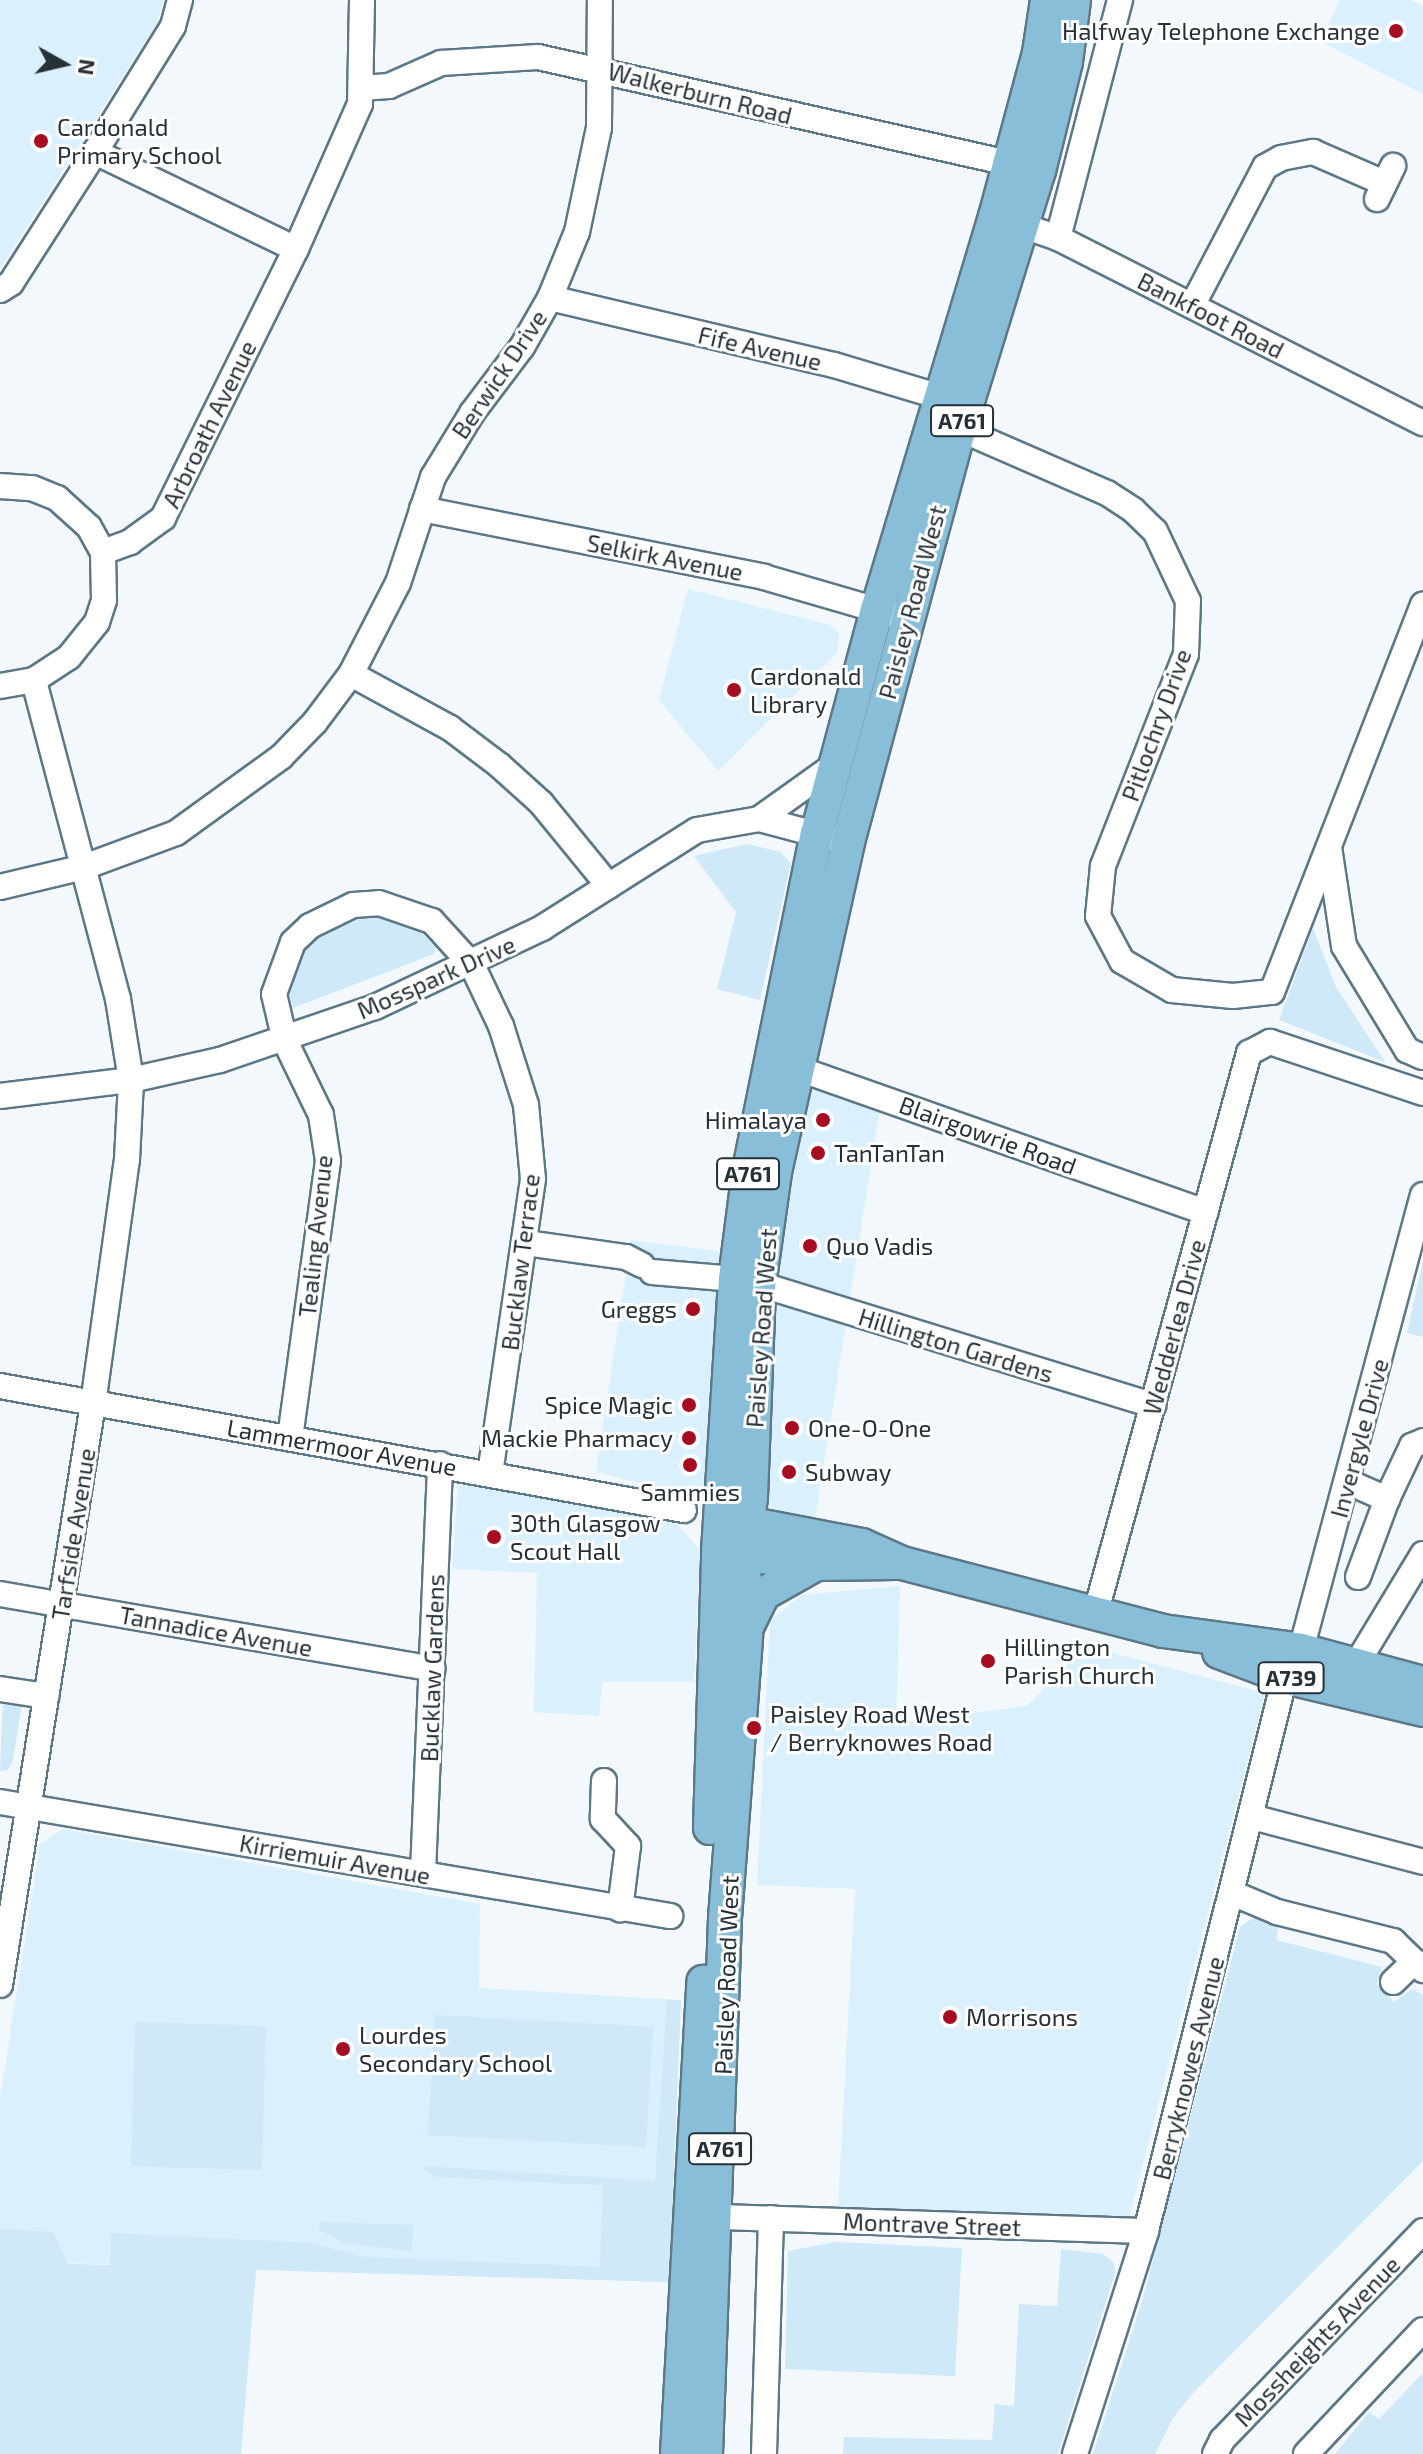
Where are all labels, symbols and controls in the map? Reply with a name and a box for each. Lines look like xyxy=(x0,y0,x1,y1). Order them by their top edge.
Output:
place label: Halfway Telephone Exchange xyxy=(1061,17,1380,45)
marker: Halfway Telephone Exchange xyxy=(1387,22,1405,40)
north arrow xyxy=(24,24,104,104)
street label: Walkerburn Road xyxy=(605,56,795,130)
text: N xyxy=(74,58,102,77)
place label: Cardonald Primary School xyxy=(57,113,222,169)
marker: Cardonald Primary School xyxy=(32,132,50,150)
street label: Bankfoot Road xyxy=(1133,266,1289,364)
street label: Berwick Drive xyxy=(445,304,553,444)
street label: Fife Avenue xyxy=(695,320,825,376)
street label: Arbroath Avenue xyxy=(156,335,262,513)
road number: A761 xyxy=(930,403,994,439)
street label: Paisley Road West xyxy=(872,501,952,703)
street label: Selkirk Avenue xyxy=(584,528,746,586)
street label: Pitlochry Drive xyxy=(1115,645,1197,805)
place label: Cardonald Library xyxy=(750,662,862,718)
marker: Cardonald Library xyxy=(725,681,743,699)
street label: Mosspark Drive xyxy=(352,929,520,1025)
street label: Blairgowrie Road xyxy=(896,1090,1080,1180)
place label: Himalaya xyxy=(705,1106,807,1134)
marker: Himalaya xyxy=(814,1111,832,1129)
place label: TanTanTan xyxy=(834,1139,945,1167)
marker: TanTanTan xyxy=(809,1144,827,1162)
street label: Tealing Avenue xyxy=(292,1153,338,1319)
road number: A761 xyxy=(716,1156,780,1192)
street label: Bucklaw Terrace xyxy=(495,1171,545,1353)
street label: Paisley Road West xyxy=(740,1227,782,1429)
place label: Quo Vadis xyxy=(826,1232,934,1260)
street label: Wedderlea Drive xyxy=(1137,1236,1211,1418)
marker: Quo Vadis xyxy=(801,1237,819,1255)
place label: Greggs xyxy=(601,1295,677,1323)
marker: Greggs xyxy=(684,1300,702,1318)
street label: Hillington Gardens xyxy=(855,1302,1057,1388)
street label: Invergyle Drive xyxy=(1324,1355,1394,1521)
place label: Spice Magic xyxy=(545,1391,673,1419)
marker: Spice Magic xyxy=(680,1396,698,1414)
street label: Lammermoor Avenue xyxy=(224,1413,460,1481)
place label: One-O-One xyxy=(808,1414,931,1442)
marker: One-O-One xyxy=(783,1419,801,1437)
place label: Mackie Pharmacy xyxy=(481,1424,673,1452)
marker: Mackie Pharmacy xyxy=(680,1429,698,1447)
street label: Tarfside Avenue xyxy=(45,1446,101,1622)
marker: Sammies xyxy=(681,1456,699,1474)
place label: Subway xyxy=(805,1458,891,1486)
marker: Subway xyxy=(780,1463,798,1481)
place label: Sammies xyxy=(640,1478,740,1506)
place label: 30th Glasgow Scout Hall xyxy=(510,1509,660,1565)
marker: 30th Glasgow Scout Hall xyxy=(485,1528,503,1546)
street label: Bucklaw Gardens xyxy=(414,1573,450,1763)
street label: Tannadice Avenue xyxy=(117,1600,315,1662)
place label: Hillington Parish Church xyxy=(1004,1633,1155,1689)
marker: Hillington Parish Church xyxy=(979,1652,997,1670)
road number: A739 xyxy=(1257,1660,1325,1696)
place label: Paisley Road West / Berryknowes Road xyxy=(770,1700,993,1756)
marker: Paisley Road West / Berryknowes Road xyxy=(745,1719,763,1737)
street label: Kirriemuir Avenue xyxy=(237,1828,433,1890)
street label: Paisley Road West xyxy=(708,1874,744,2076)
street label: Berryknowes Avenue xyxy=(1146,1953,1230,2183)
place label: Morrisons xyxy=(966,2003,1078,2031)
marker: Morrisons xyxy=(941,2008,959,2026)
place label: Lourdes Secondary School xyxy=(359,2021,553,2077)
marker: Lourdes Secondary School xyxy=(334,2040,352,2058)
road number: A761 xyxy=(688,2131,752,2167)
street label: Montrave Street xyxy=(843,2207,1021,2241)
street label: Mossheights Avenue xyxy=(1228,2250,1406,2432)

